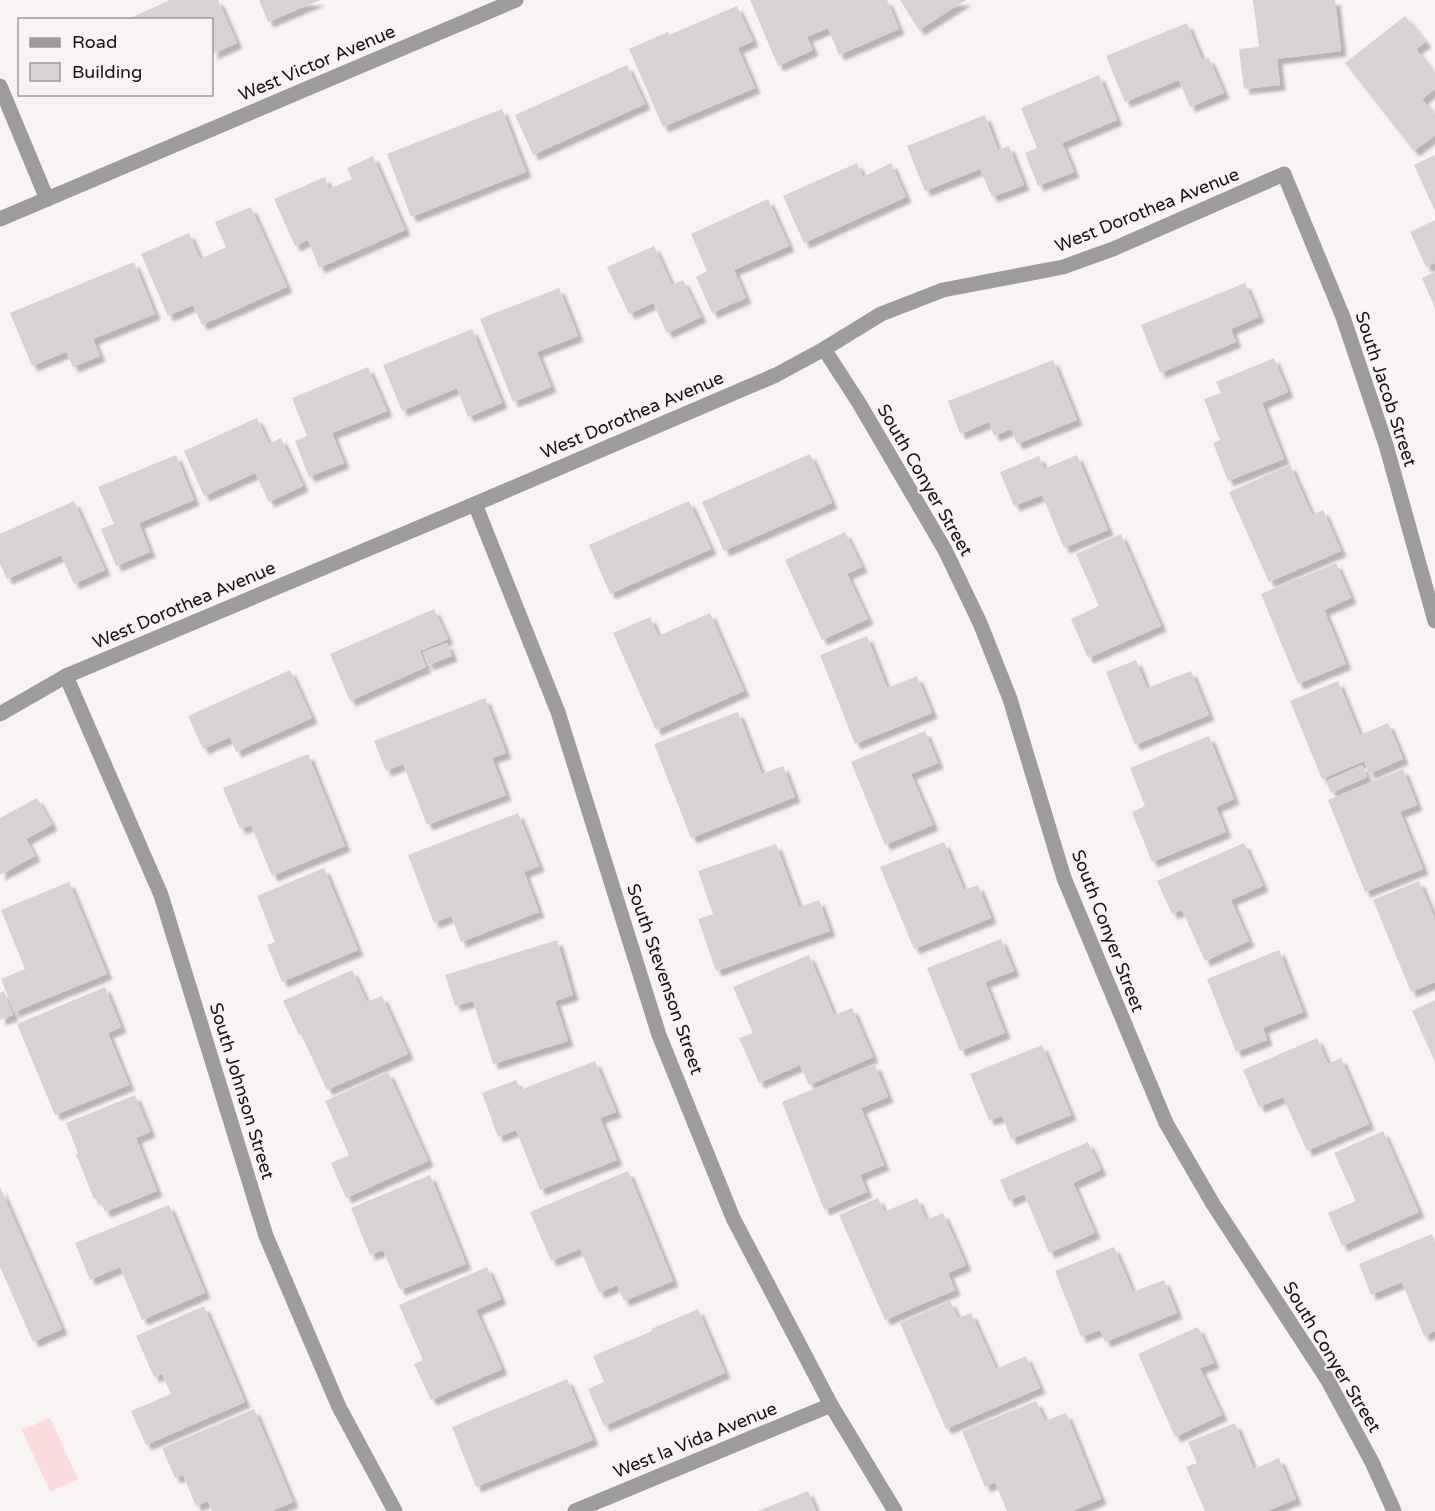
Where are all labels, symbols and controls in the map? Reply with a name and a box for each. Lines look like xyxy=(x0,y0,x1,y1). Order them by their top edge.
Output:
legend xyxy=(18,18,213,96)
street label: West Victor Avenue xyxy=(235,20,399,106)
text: Road xyxy=(72,31,117,53)
text: Building xyxy=(72,61,142,83)
street label: West Dorothea Avenue xyxy=(1052,163,1242,257)
street label: South Jacob Street xyxy=(1351,309,1422,470)
street label: West Dorothea Avenue xyxy=(537,366,727,464)
street label: South Conyer Street xyxy=(872,400,978,560)
street label: West Dorothea Avenue xyxy=(89,556,279,654)
street label: South Conyer Street xyxy=(1067,847,1149,1015)
street label: South Stevenson Street xyxy=(622,881,708,1077)
street label: South Johnson Street xyxy=(205,1000,279,1182)
street label: South Conyer Street xyxy=(1278,1278,1386,1437)
street label: West la Vida Avenue xyxy=(610,1397,780,1483)

